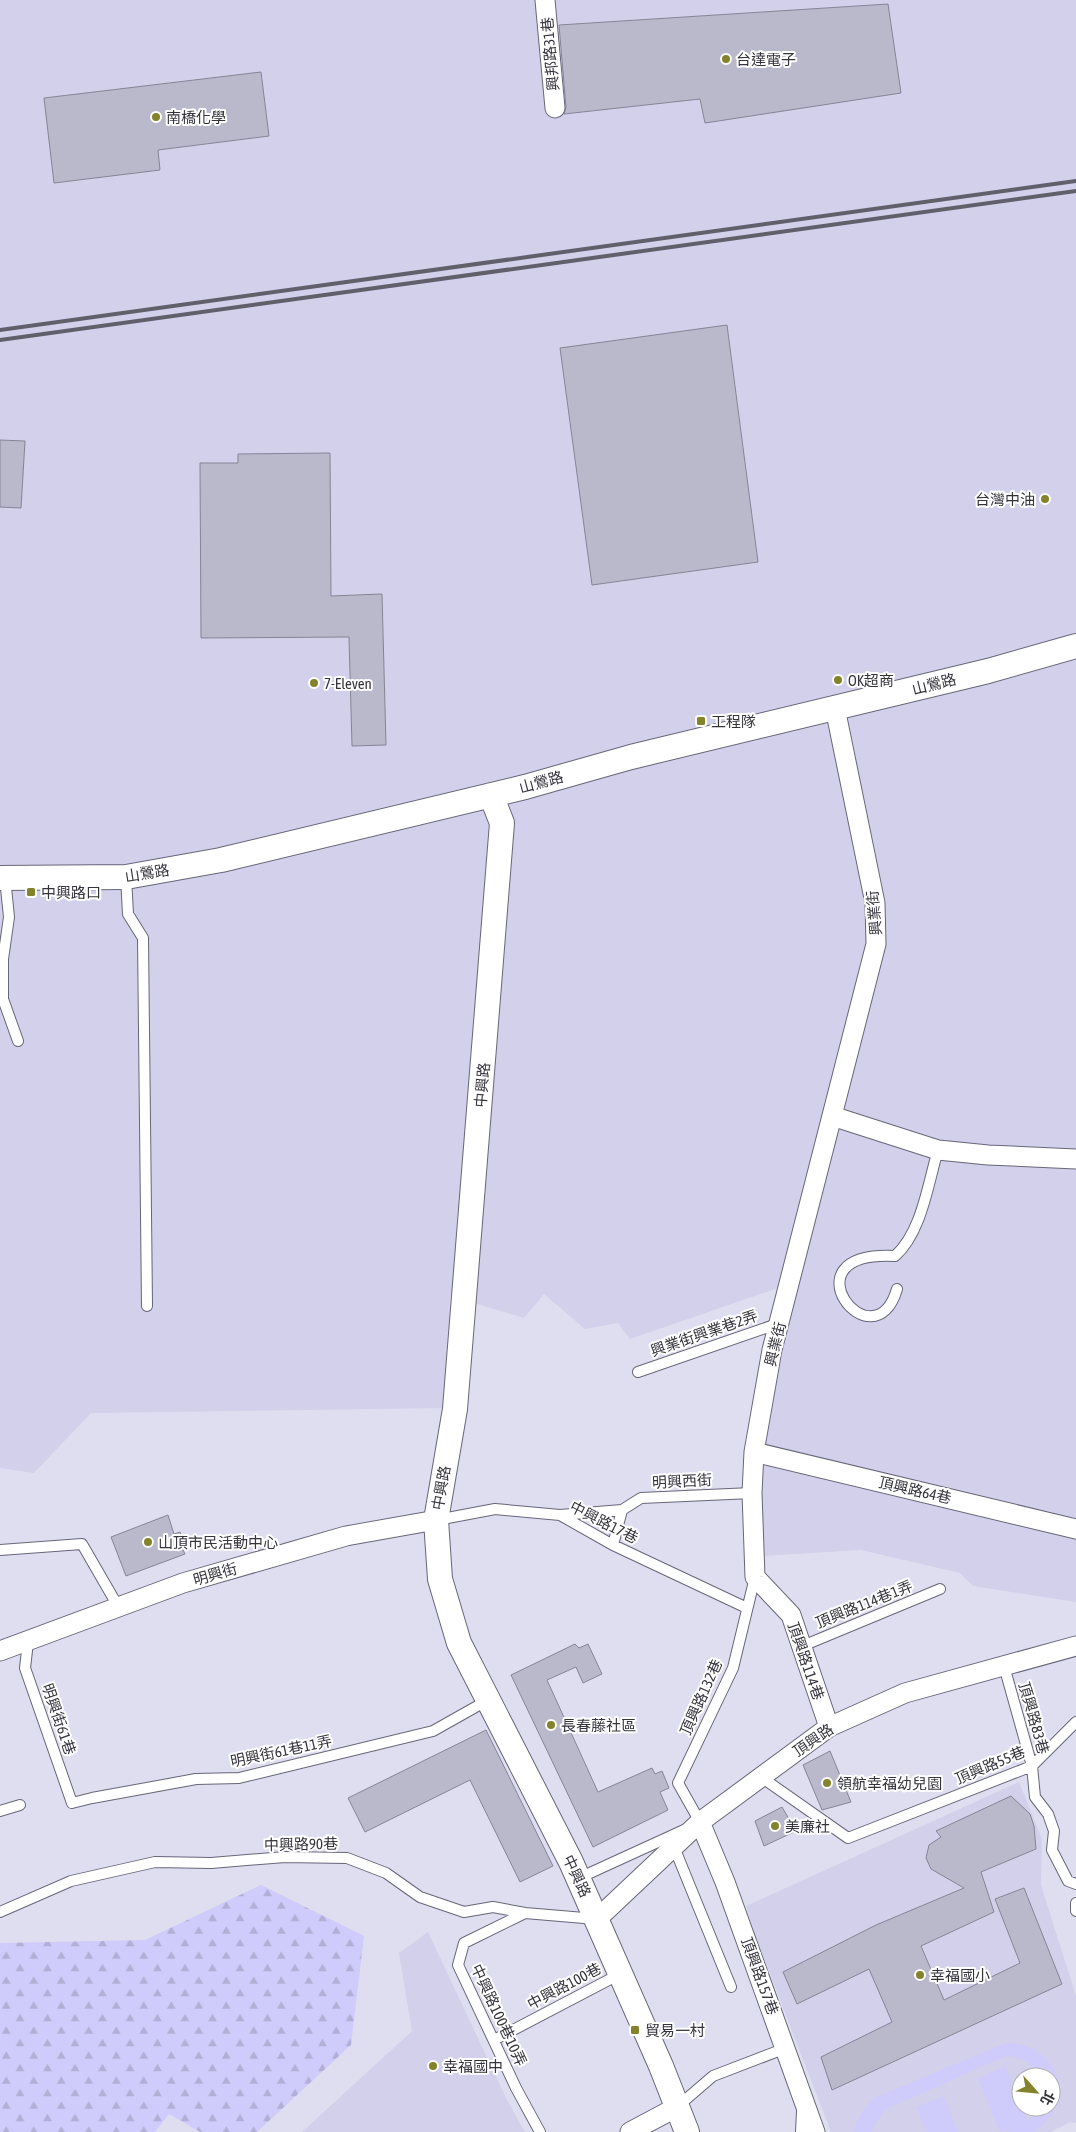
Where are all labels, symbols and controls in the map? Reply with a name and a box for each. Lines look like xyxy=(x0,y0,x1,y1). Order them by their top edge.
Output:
street label: 興邦路31巷 xyxy=(538,16,562,92)
place label: 台達電子 xyxy=(736,51,796,68)
marker: 台達電子 xyxy=(720,53,732,65)
place label: 南橋化學 xyxy=(166,109,226,126)
marker: 南橋化學 xyxy=(150,111,162,123)
place label: 台灣中油 xyxy=(975,491,1035,508)
marker: 台灣中油 xyxy=(1039,493,1051,505)
street label: 山鶯路 xyxy=(910,670,958,698)
place label: OK超商 xyxy=(848,672,894,689)
marker: OK超商 xyxy=(832,674,844,686)
place label: 7-Eleven xyxy=(324,675,372,692)
marker: 7-Eleven xyxy=(308,677,320,689)
place label: 工程隊 xyxy=(711,713,756,730)
marker: 工程隊 xyxy=(695,715,707,727)
street label: 山鶯路 xyxy=(517,768,565,796)
street label: 山鶯路 xyxy=(123,861,171,885)
place label: 中興路口 xyxy=(41,884,101,901)
marker: 中興路口 xyxy=(25,886,37,898)
street label: 興業街 xyxy=(864,890,884,936)
street label: 中興路 xyxy=(472,1062,492,1108)
street label: 興業街興業巷2弄 xyxy=(648,1307,760,1359)
street label: 興業街 xyxy=(761,1320,789,1368)
street label: 中興路 xyxy=(429,1464,453,1512)
street label: 明興西街 xyxy=(652,1471,712,1491)
street label: 頂興路64巷 xyxy=(877,1473,953,1507)
street label: 中興路17巷 xyxy=(567,1498,641,1546)
place label: 山頂市民活動中心 xyxy=(158,1534,278,1551)
marker: 山頂市民活動中心 xyxy=(142,1536,154,1548)
street label: 明興街 xyxy=(191,1560,239,1588)
street label: 頂興路114巷1弄 xyxy=(813,1577,915,1631)
street label: 頂興路114巷 xyxy=(785,1620,827,1702)
street label: 頂興路132巷 xyxy=(677,1656,725,1738)
street label: 頂興路83巷 xyxy=(1016,1680,1052,1756)
street label: 明興街61巷 xyxy=(39,1681,79,1757)
place label: 長春藤社區 xyxy=(561,1717,636,1734)
marker: 長春藤社區 xyxy=(545,1719,557,1731)
street label: 頂興路 xyxy=(790,1720,836,1760)
street label: 明興街61巷11弄 xyxy=(229,1732,333,1770)
street label: 頂興路55巷 xyxy=(953,1743,1027,1787)
place label: 領航幸福幼兒園 xyxy=(837,1775,942,1792)
marker: 領航幸福幼兒園 xyxy=(821,1777,833,1789)
place label: 美廉社 xyxy=(785,1818,830,1835)
marker: 美廉社 xyxy=(769,1820,781,1832)
street label: 中興路90巷 xyxy=(264,1835,338,1853)
street label: 中興路 xyxy=(560,1852,594,1900)
street label: 頂興路157巷 xyxy=(738,1935,782,2017)
street label: 中興路100巷 xyxy=(524,1959,604,2013)
street label: 中興路100巷10弄 xyxy=(468,1961,530,2069)
place label: 幸福國小 xyxy=(930,1967,990,1984)
marker: 幸福國小 xyxy=(914,1969,926,1981)
place label: 貿易一村 xyxy=(645,2022,705,2039)
marker: 貿易一村 xyxy=(629,2024,641,2036)
place label: 幸福國中 xyxy=(443,2058,503,2075)
marker: 幸福國中 xyxy=(427,2060,439,2072)
north arrow xyxy=(1011,2067,1061,2117)
text: 北 xyxy=(1037,2088,1058,2108)

